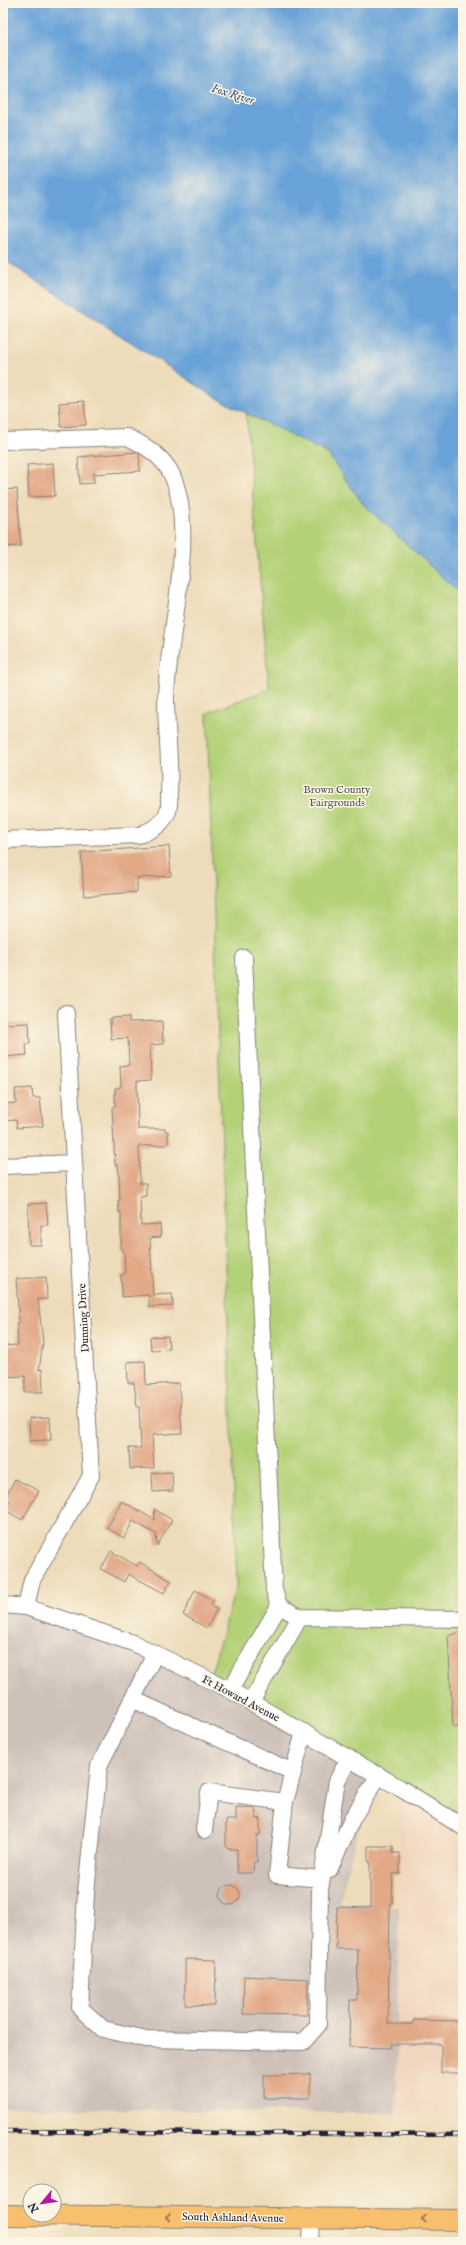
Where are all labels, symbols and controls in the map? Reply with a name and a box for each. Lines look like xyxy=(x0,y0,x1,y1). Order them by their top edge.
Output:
water label: Fox River xyxy=(210,81,257,108)
park label: Brown County Fairgrounds xyxy=(303,783,371,810)
street label: Dunning Drive xyxy=(75,1283,93,1353)
street label: Ft Howard Avenue xyxy=(199,1672,282,1725)
north arrow xyxy=(22,2183,62,2223)
text: N xyxy=(25,2199,43,2216)
street label: South Ashland Avenue xyxy=(182,2210,284,2226)
one-way arrow xyxy=(165,2213,171,2221)
one-way arrow xyxy=(421,2215,427,2224)

